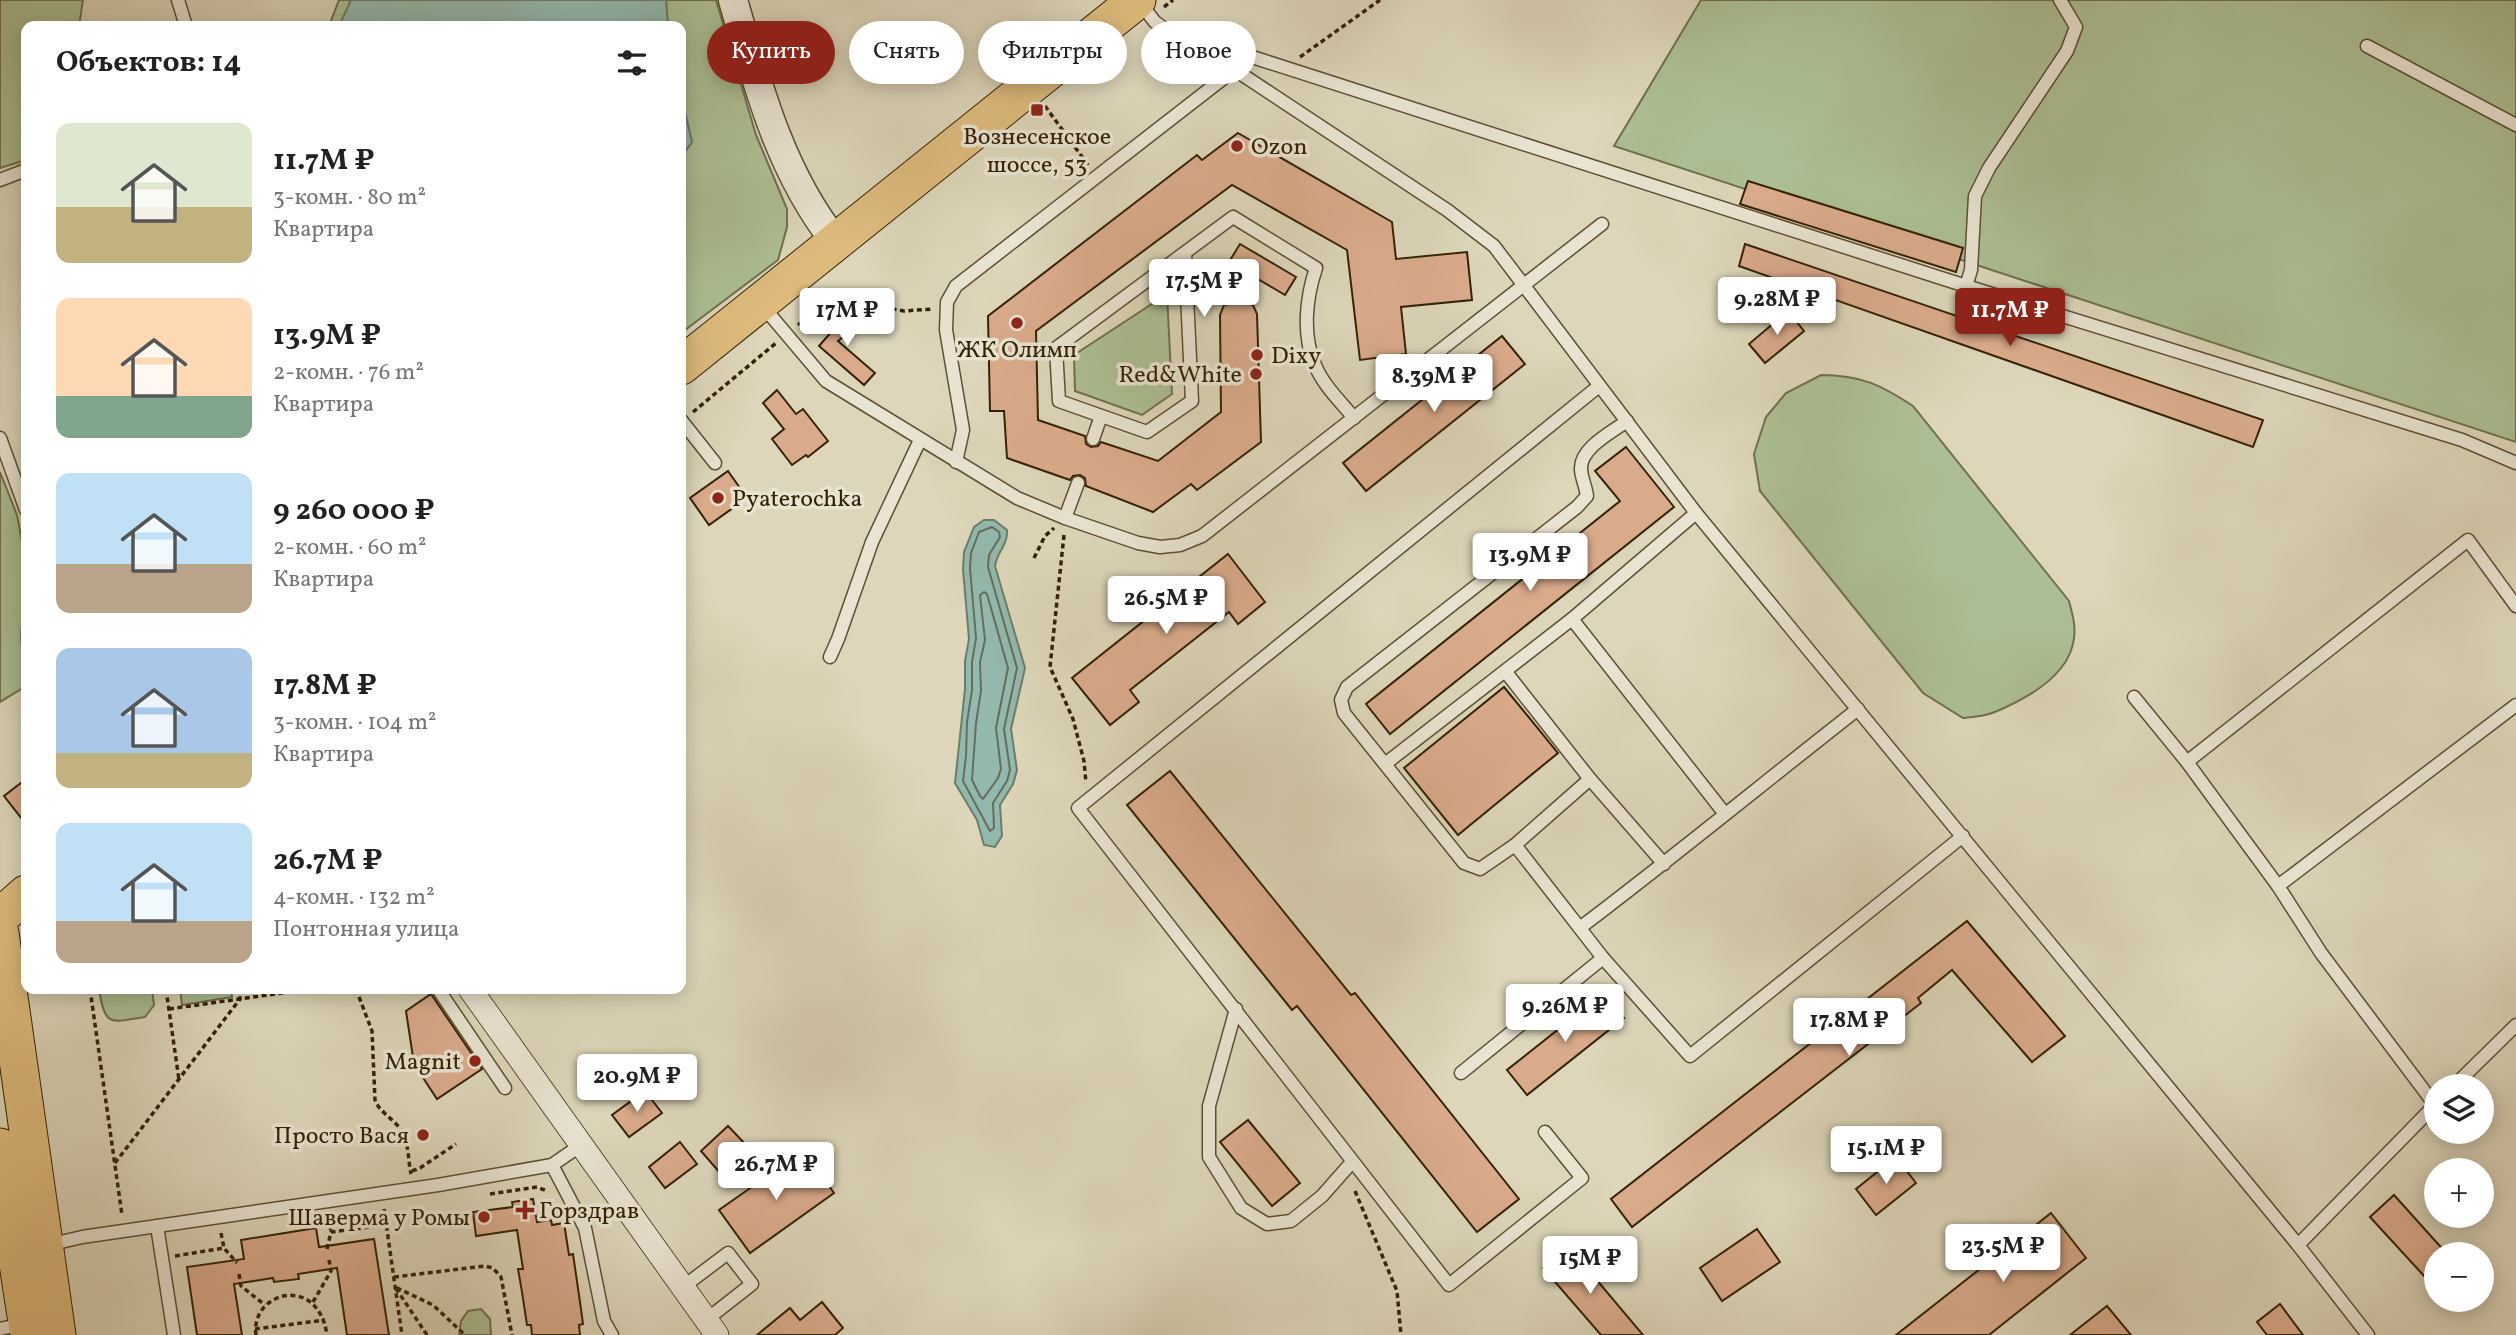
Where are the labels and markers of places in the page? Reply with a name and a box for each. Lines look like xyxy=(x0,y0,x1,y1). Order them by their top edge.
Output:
marker: Вознесенское шоссе, 53 xyxy=(1029,102,1045,118)
place label: Вознесенское шоссе, 53 xyxy=(963,121,1111,183)
place label: Ozon xyxy=(1251,131,1308,165)
marker: Ozon xyxy=(1229,138,1245,154)
pin: 17.5M ₽ xyxy=(1139,260,1269,319)
pin: 9.28M ₽ xyxy=(1712,278,1842,337)
pin: 17M ₽ xyxy=(798,288,896,348)
pin: 11.7M ₽ xyxy=(1945,288,2075,348)
marker: ЖК Олимп xyxy=(1009,315,1025,331)
place label: ЖК Олимп xyxy=(957,334,1077,368)
place label: Dixy xyxy=(1271,340,1321,374)
marker: Dixy xyxy=(1249,347,1265,363)
pin: 8.39M ₽ xyxy=(1369,354,1499,414)
place label: Red&White xyxy=(1118,359,1242,393)
marker: Red&White xyxy=(1248,366,1264,382)
place label: Pyaterochka xyxy=(732,483,862,517)
marker: Pyaterochka xyxy=(710,490,726,506)
pin: 13.9M ₽ xyxy=(1465,534,1595,593)
pin: 26.5M ₽ xyxy=(1101,576,1231,636)
pin: 9.26M ₽ xyxy=(1500,984,1630,1044)
pin: 17.8M ₽ xyxy=(1784,998,1914,1058)
place label: Magnit xyxy=(384,1046,461,1080)
marker: Magnit xyxy=(467,1053,483,1069)
pin: 20.9M ₽ xyxy=(572,1054,702,1114)
place label: Просто Вася xyxy=(274,1120,409,1154)
pin: 15.1M ₽ xyxy=(1821,1126,1951,1186)
marker: Просто Вася xyxy=(415,1127,431,1143)
pin: 26.7M ₽ xyxy=(711,1142,841,1202)
place label: Горздрав xyxy=(539,1195,639,1229)
place label: Шаверма у Ромы xyxy=(288,1202,470,1236)
marker: Горздрав xyxy=(517,1202,533,1218)
marker: Шаверма у Ромы xyxy=(476,1209,492,1225)
pin: 23.5M ₽ xyxy=(1938,1224,2068,1284)
pin: 15M ₽ xyxy=(1541,1236,1639,1296)

